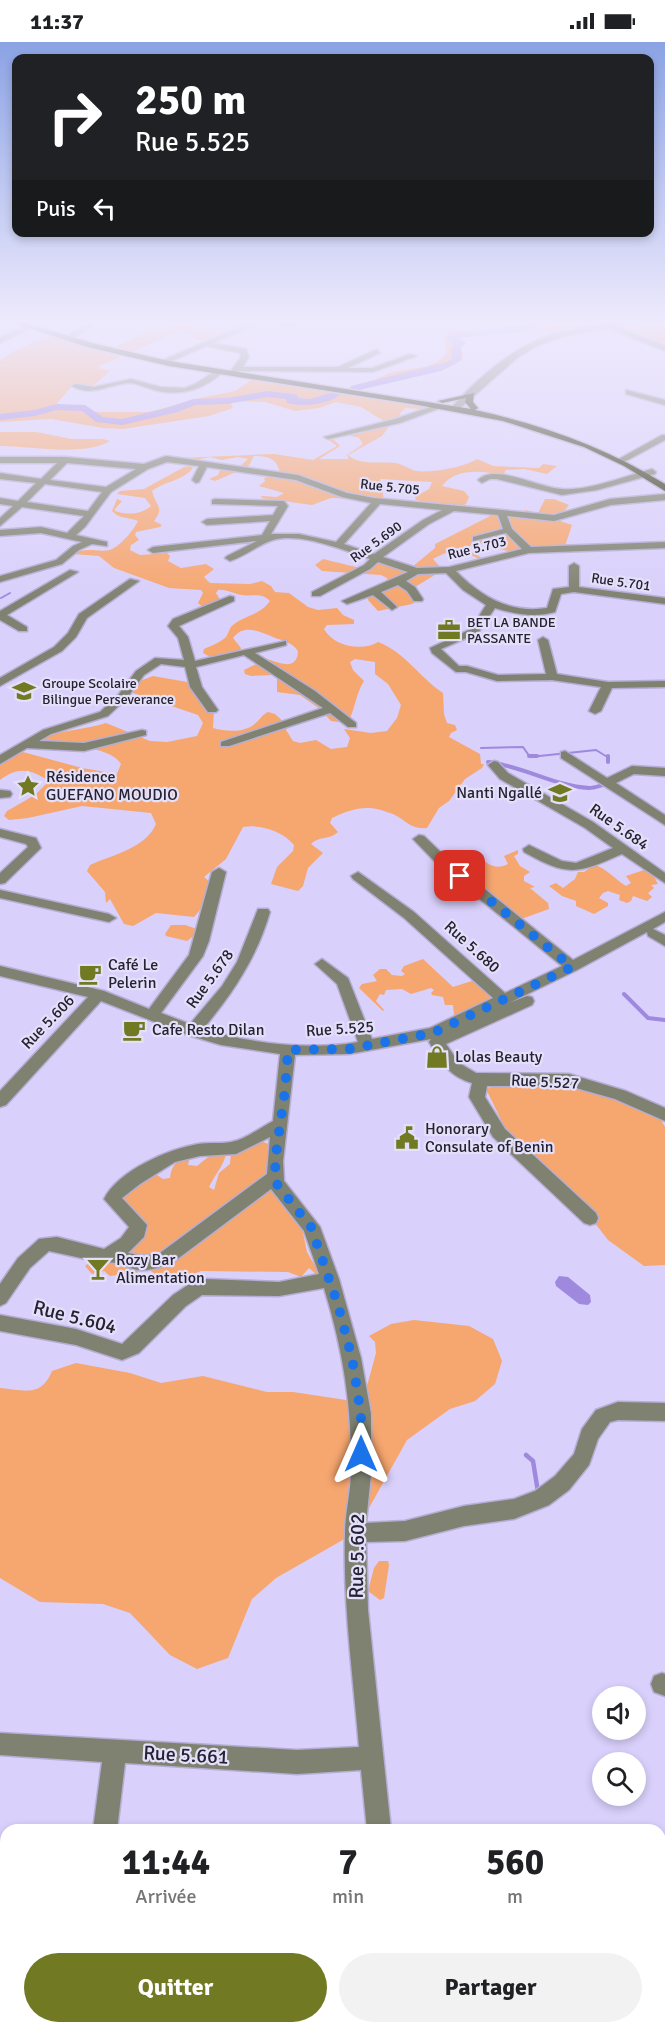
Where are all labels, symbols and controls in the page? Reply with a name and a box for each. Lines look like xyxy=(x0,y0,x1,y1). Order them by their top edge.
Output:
text: 11:37 xyxy=(30,8,84,35)
text: 250 m xyxy=(135,75,246,126)
icon: right xyxy=(36,78,114,156)
text: Rue 5.525 xyxy=(135,126,250,159)
icon: left xyxy=(88,192,121,225)
text: Puis xyxy=(36,195,76,222)
street label: Rue 5.705 xyxy=(359,475,421,499)
street label: Rue 5.690 xyxy=(347,518,405,566)
street label: Rue 5.703 xyxy=(446,533,508,563)
street label: Rue 5.701 xyxy=(590,569,652,595)
place label: BET LA BANDE PASSANTE xyxy=(467,614,556,647)
office icon: BET LA BANDE PASSANTE xyxy=(436,617,462,643)
place label: Groupe Scolaire Bilingue Perseverance xyxy=(42,675,174,708)
school or university icon: Groupe Scolaire Bilingue Perseverance xyxy=(11,678,37,704)
place label: Résidence GUEFANO MOUDIO xyxy=(46,767,178,805)
place icon: Résidence GUEFANO MOUDIO xyxy=(15,773,41,799)
school or university icon: Nanti Ngallé xyxy=(547,780,573,806)
place label: Nanti Ngallé xyxy=(456,783,542,803)
street label: Rue 5.684 xyxy=(585,799,653,855)
pin xyxy=(434,850,485,901)
icon: arrive xyxy=(443,859,476,892)
street label: Rue 5.680 xyxy=(440,917,504,977)
street label: Rue 5.678 xyxy=(182,946,238,1012)
place label: Café Le Pelerin xyxy=(108,955,158,993)
cafe icon: Café Le Pelerin xyxy=(77,961,103,987)
street label: Rue 5.606 xyxy=(17,990,79,1054)
cafe icon: Cafe Resto Dilan xyxy=(121,1017,147,1043)
street label: Rue 5.525 xyxy=(305,1017,375,1041)
place label: Cafe Resto Dilan xyxy=(152,1020,264,1040)
shop icon: Lolas Beauty xyxy=(424,1044,450,1070)
place label: Lolas Beauty xyxy=(455,1047,543,1067)
street label: Rue 5.527 xyxy=(510,1070,580,1094)
place label: Honorary Consulate of Benin xyxy=(425,1119,554,1157)
public building icon: Honorary Consulate of Benin xyxy=(394,1125,420,1151)
place label: Rozy Bar Alimentation xyxy=(116,1250,205,1288)
bar icon: Rozy Bar Alimentation xyxy=(85,1256,111,1282)
street label: Rue 5.604 xyxy=(31,1295,120,1339)
position arrow xyxy=(329,1422,393,1486)
street label: Rue 5.602 xyxy=(344,1513,370,1599)
map controls xyxy=(592,1686,646,1806)
button: sound xyxy=(592,1686,646,1740)
street label: Rue 5.661 xyxy=(143,1740,229,1770)
button: search xyxy=(592,1752,646,1806)
text: 11:44 xyxy=(122,1840,210,1885)
text: 7 xyxy=(338,1840,358,1885)
text: 560 xyxy=(486,1840,544,1885)
text: Arrivée xyxy=(135,1884,197,1909)
text: min xyxy=(332,1884,364,1909)
text: m xyxy=(507,1884,523,1909)
button: Quitter xyxy=(24,1953,327,2022)
button: Partager xyxy=(339,1953,642,2022)

